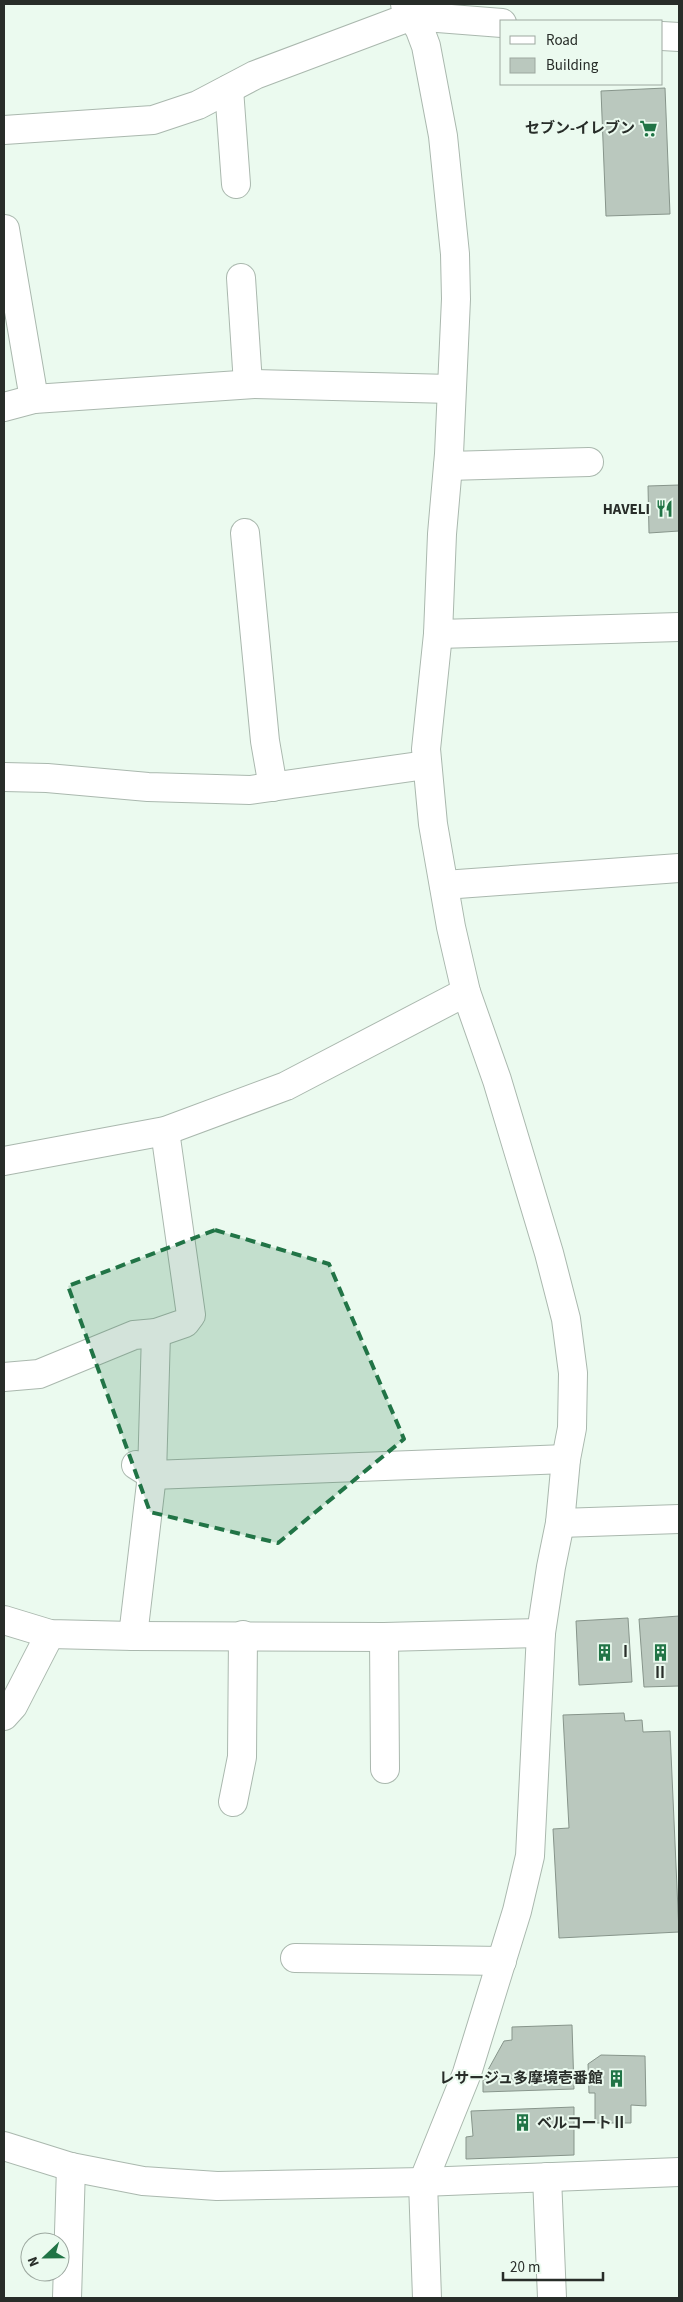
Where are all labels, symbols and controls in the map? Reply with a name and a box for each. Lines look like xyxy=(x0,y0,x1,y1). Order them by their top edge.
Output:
legend xyxy=(500,20,663,85)
text: Road xyxy=(546,30,578,51)
text: Building xyxy=(546,55,599,76)
place label: セブン-イレブン xyxy=(525,118,635,139)
supermarket icon: セブン-イレブン xyxy=(639,118,659,138)
place label: HAVELI xyxy=(603,499,650,520)
restaurant icon: HAVELI xyxy=(654,499,674,519)
building icon: Ⅰ xyxy=(594,1642,614,1662)
place label: Ⅰ xyxy=(618,1642,633,1663)
building icon: Ⅱ xyxy=(650,1642,670,1662)
place label: Ⅱ xyxy=(652,1663,668,1684)
place label: レサージュ多摩境壱番館 xyxy=(439,2068,603,2089)
building icon: レサージュ多摩境壱番館 xyxy=(607,2068,627,2088)
building icon: ベルコートⅡ xyxy=(513,2113,533,2133)
place label: ベルコートⅡ xyxy=(537,2113,627,2134)
north arrow xyxy=(20,2232,70,2282)
scale bar xyxy=(503,2250,603,2282)
text: N xyxy=(23,2253,45,2270)
text: 20 m xyxy=(510,2257,540,2278)

